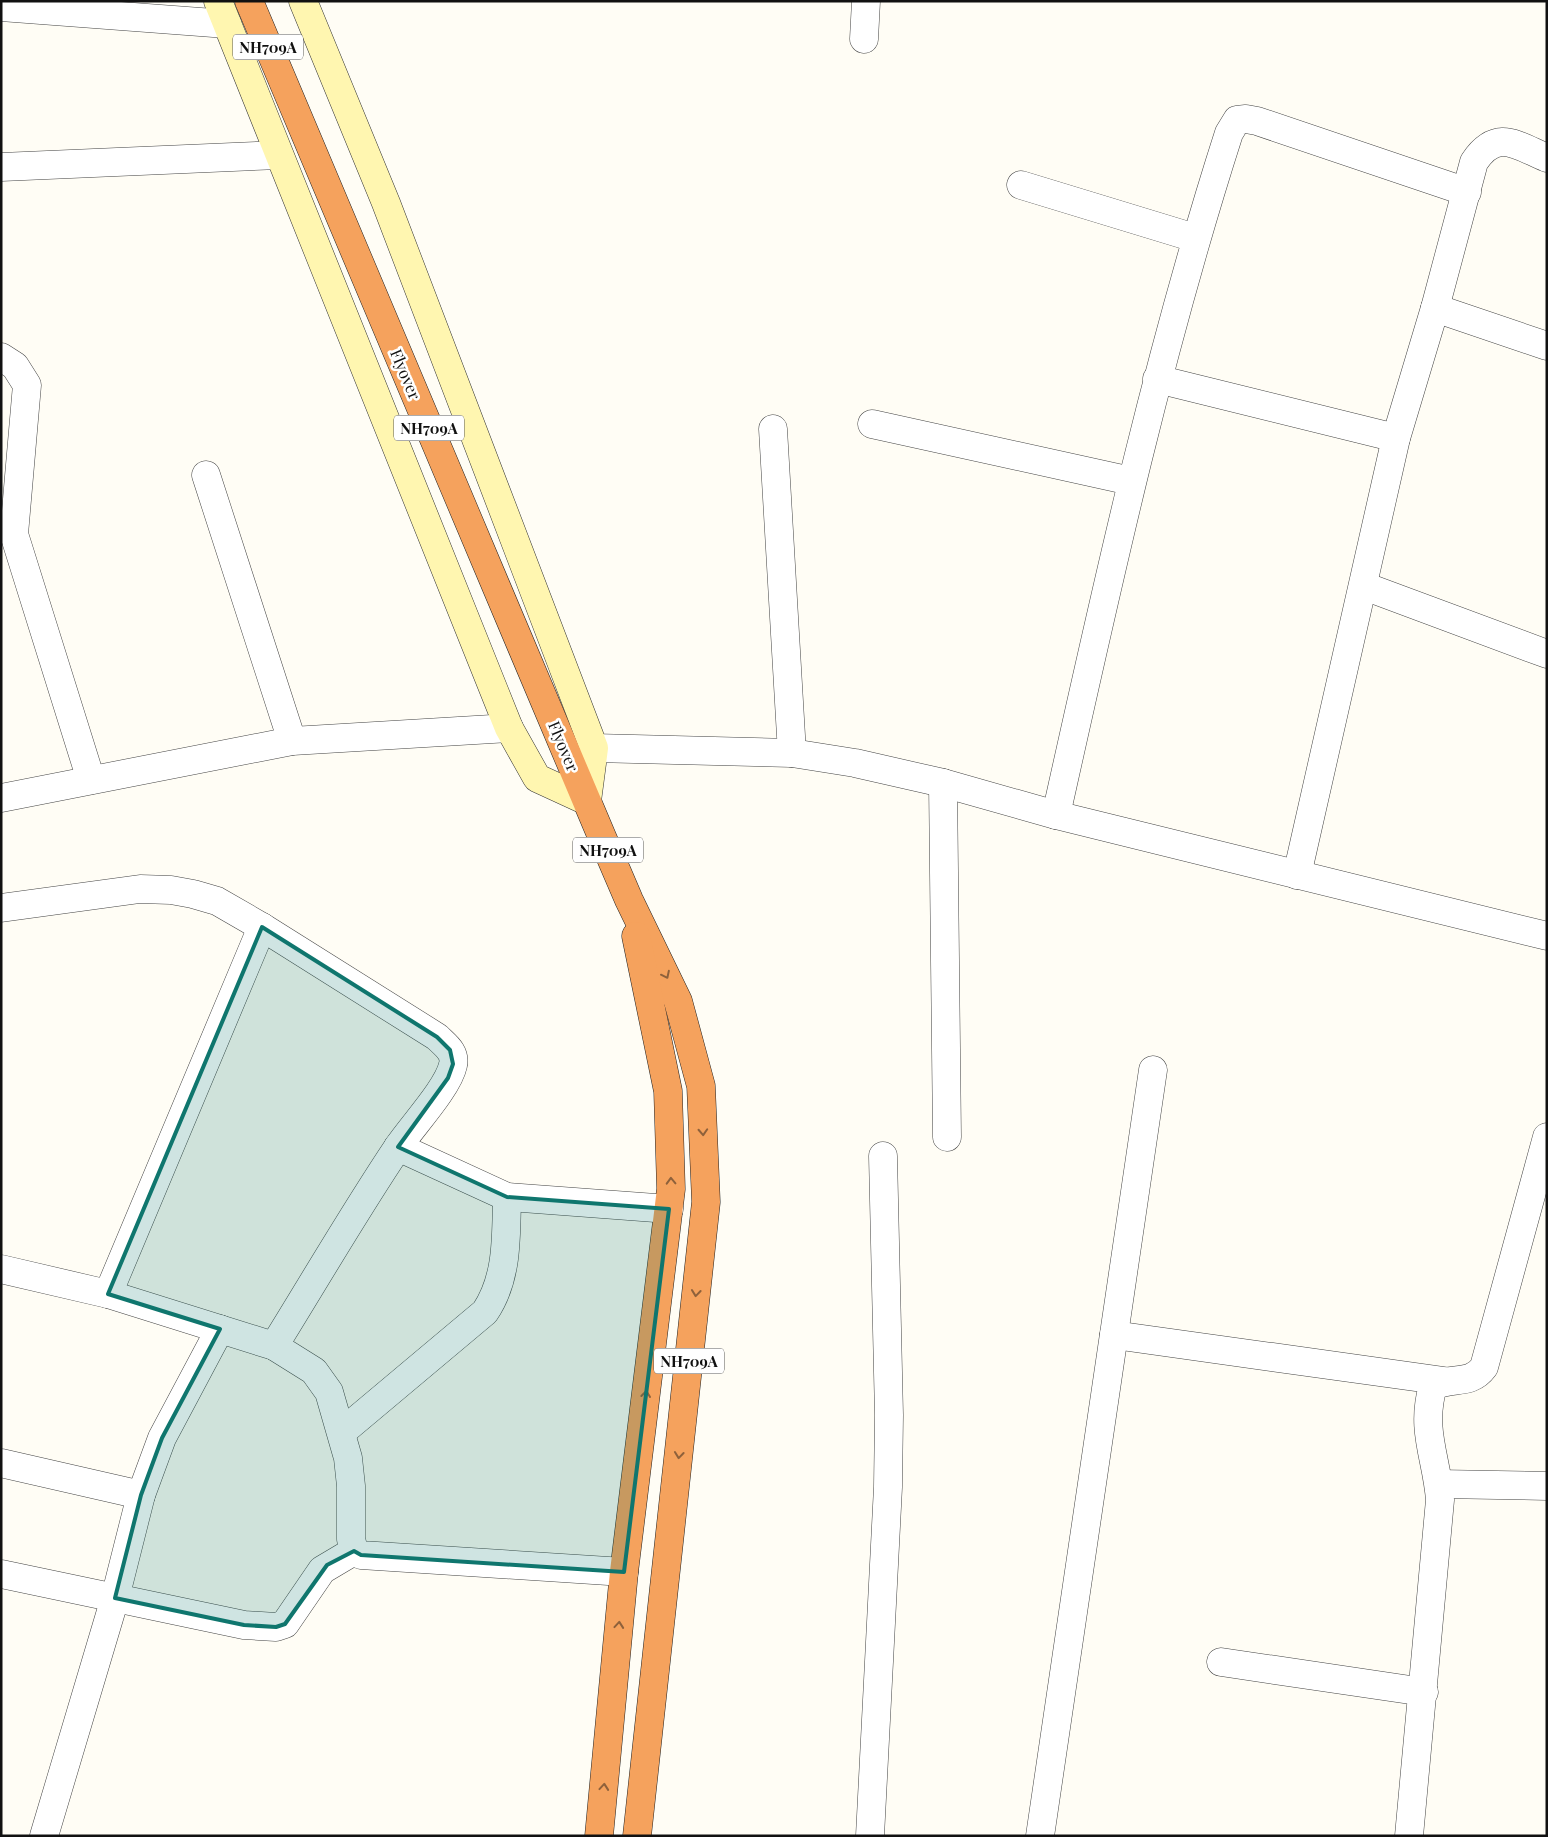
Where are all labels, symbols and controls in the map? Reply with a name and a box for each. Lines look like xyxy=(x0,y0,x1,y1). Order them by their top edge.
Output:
road number: NH709A xyxy=(233,34,303,60)
street label: Flyover xyxy=(386,345,426,403)
road number: NH709A xyxy=(394,416,464,440)
street label: Flyover xyxy=(544,717,584,775)
road number: NH709A xyxy=(573,838,643,862)
one-way arrow xyxy=(659,970,670,979)
one-way arrow xyxy=(698,1128,708,1136)
one-way arrow xyxy=(665,1177,676,1185)
one-way arrow xyxy=(691,1290,702,1298)
road number: NH709A xyxy=(654,1348,724,1374)
one-way arrow xyxy=(640,1390,651,1398)
one-way arrow xyxy=(674,1451,685,1459)
one-way arrow xyxy=(613,1621,624,1629)
one-way arrow xyxy=(598,1783,609,1791)

